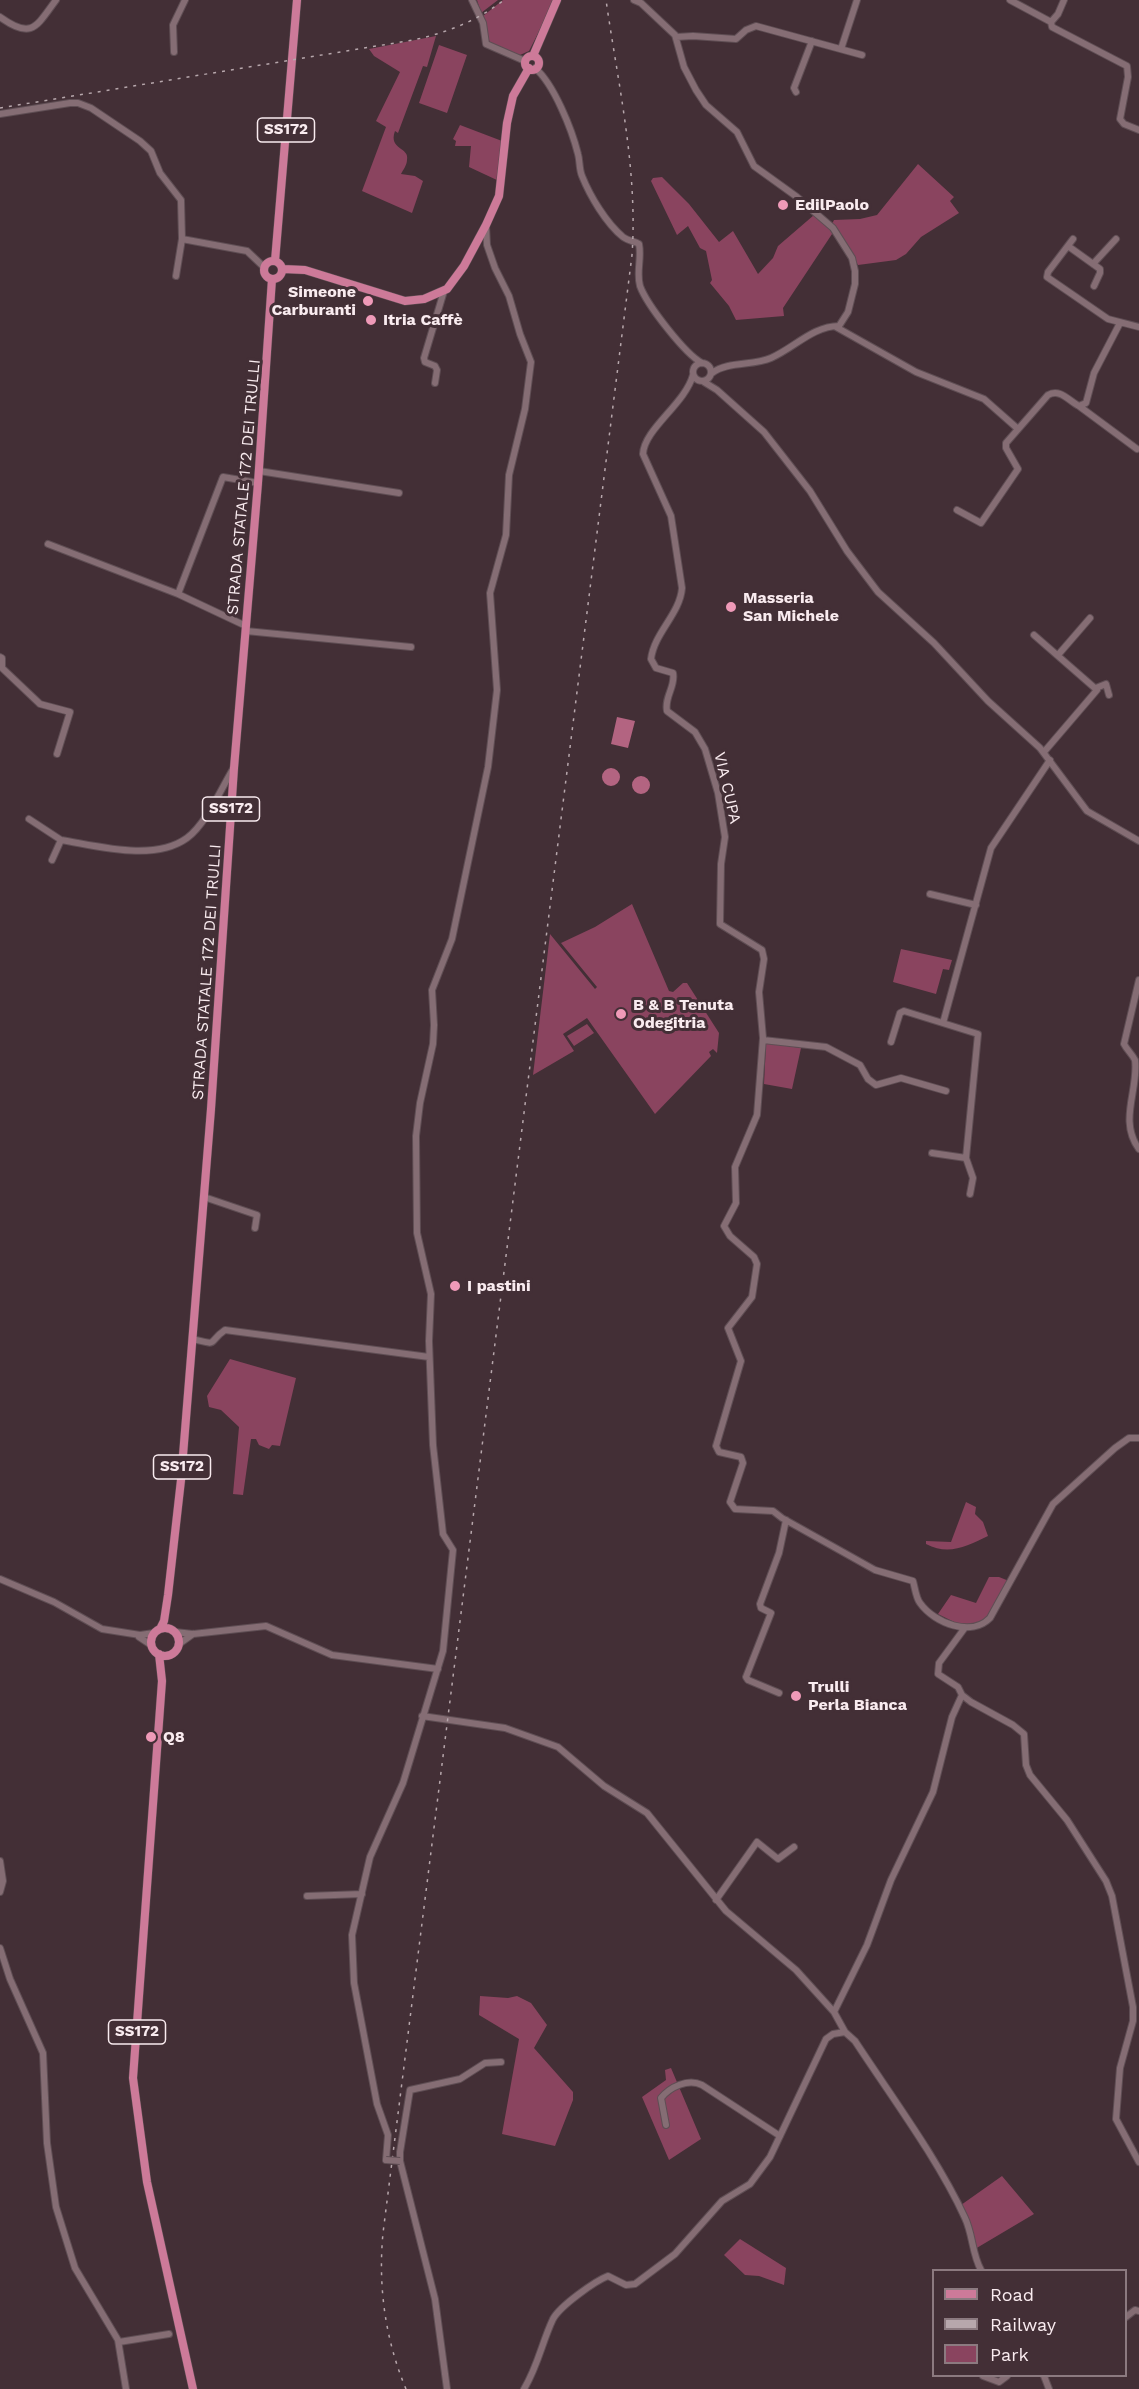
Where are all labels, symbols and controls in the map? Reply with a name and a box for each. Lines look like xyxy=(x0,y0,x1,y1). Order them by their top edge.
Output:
road number: SS172 xyxy=(258,118,314,142)
place label: EdilPaolo xyxy=(795,195,869,215)
marker: EdilPaolo xyxy=(776,198,790,212)
place label: Simeone Carburanti xyxy=(271,282,356,320)
marker: Simeone Carburanti xyxy=(361,294,375,308)
place label: Itria Caffè xyxy=(383,310,463,330)
marker: Itria Caffè xyxy=(364,313,378,327)
street label: STRADA STATALE 172 DEI TRULLI xyxy=(223,358,265,616)
place label: Masseria San Michele xyxy=(743,588,839,626)
marker: Masseria San Michele xyxy=(724,600,738,614)
street label: VIA CUPA xyxy=(709,750,745,826)
road number: SS172 xyxy=(202,797,260,821)
street label: STRADA STATALE 172 DEI TRULLI xyxy=(188,843,226,1101)
place label: B & B Tenuta Odegitria xyxy=(633,995,733,1033)
marker: B & B Tenuta Odegitria xyxy=(614,1007,628,1021)
place label: I pastini xyxy=(467,1276,531,1296)
marker: I pastini xyxy=(448,1279,462,1293)
road number: SS172 xyxy=(154,1455,210,1479)
place label: Trulli Perla Bianca xyxy=(808,1677,907,1715)
marker: Trulli Perla Bianca xyxy=(789,1689,803,1703)
place label: Q8 xyxy=(163,1727,185,1747)
marker: Q8 xyxy=(144,1730,158,1744)
road number: SS172 xyxy=(108,2020,166,2044)
legend xyxy=(932,2269,1127,2377)
text: Road xyxy=(990,2284,1034,2305)
text: Railway xyxy=(990,2314,1056,2335)
text: Park xyxy=(990,2344,1029,2365)

